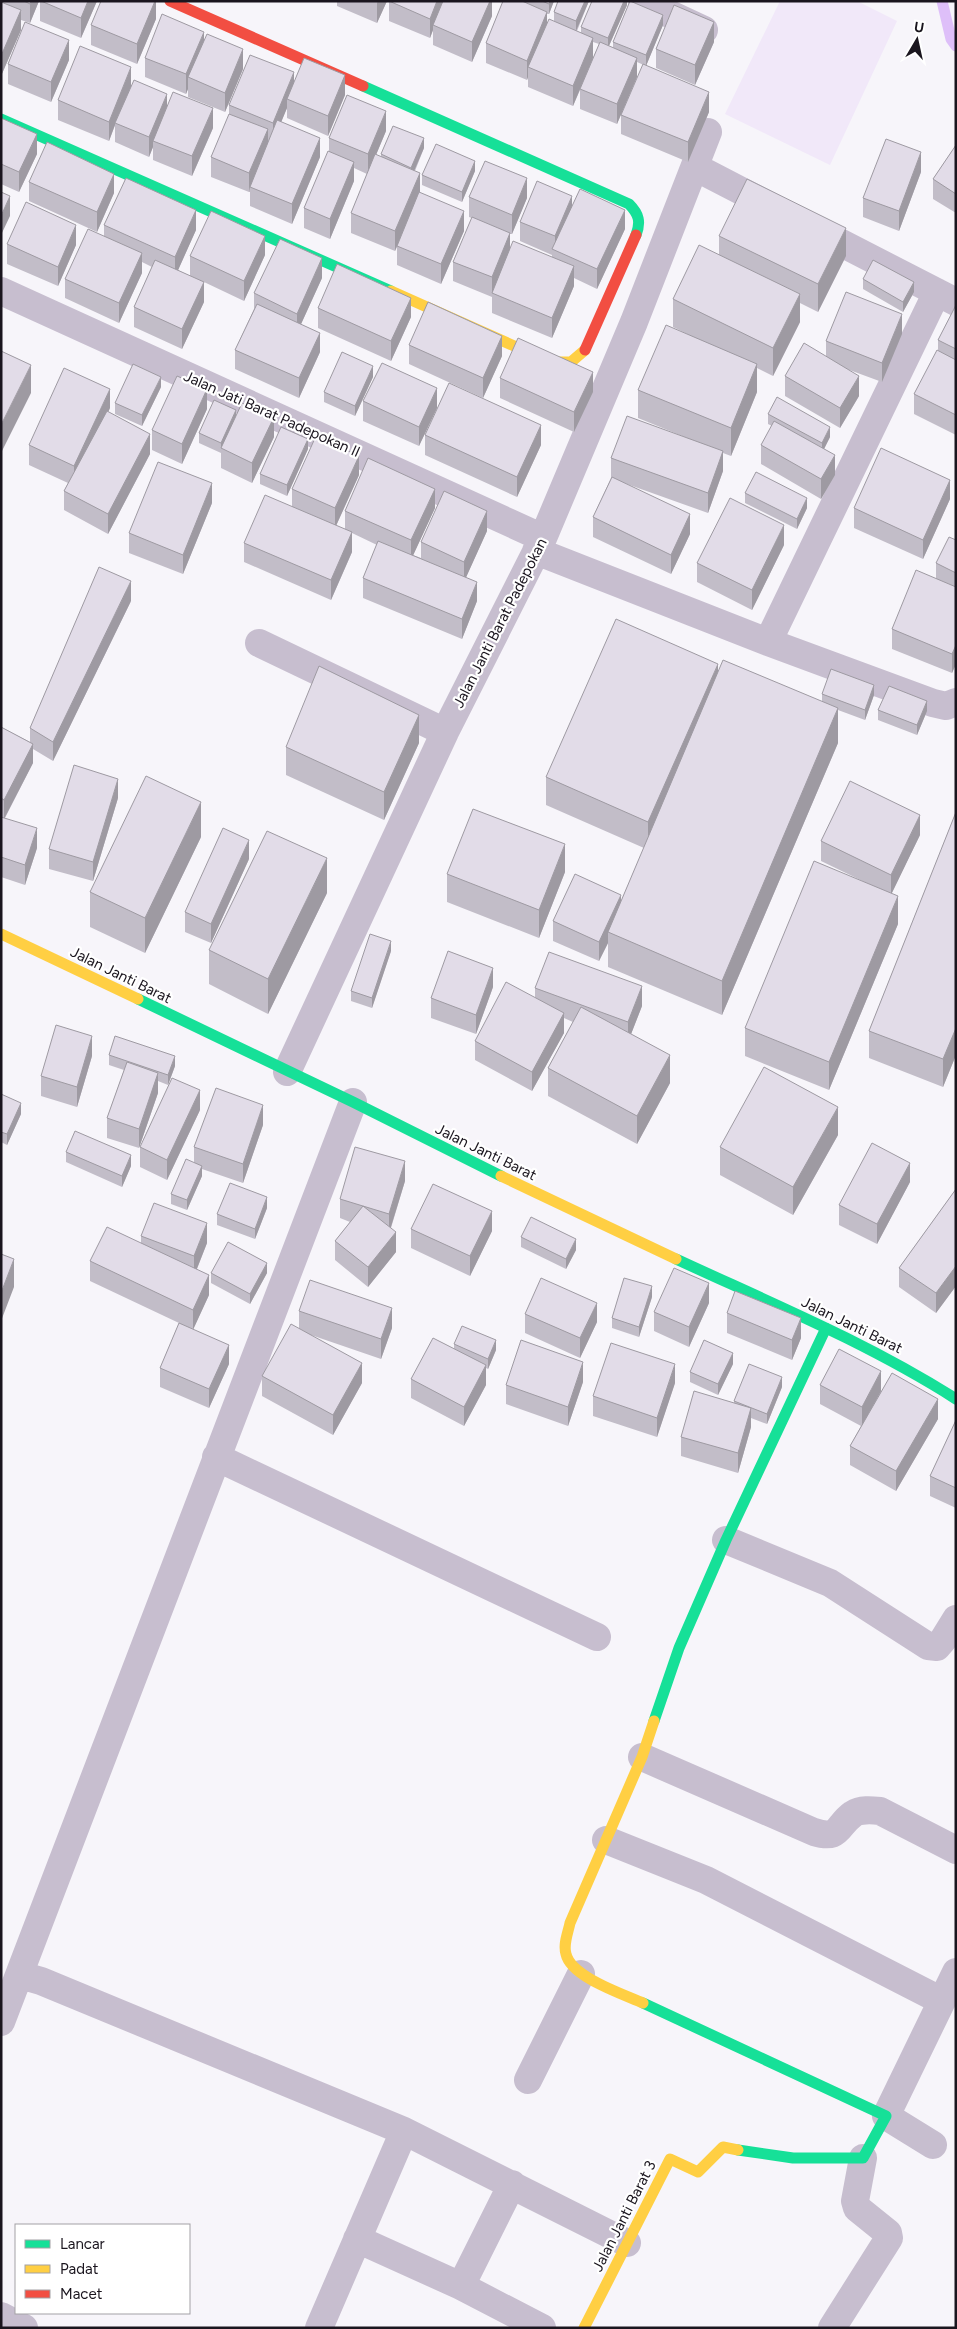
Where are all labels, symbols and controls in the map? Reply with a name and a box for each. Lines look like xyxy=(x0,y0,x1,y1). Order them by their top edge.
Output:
north arrow xyxy=(892,15,942,65)
text: U xyxy=(913,18,925,37)
street label: Jalan Jati Barat Padepokan II xyxy=(181,367,363,461)
street label: Jalan Janti Barat Padepokan xyxy=(449,535,551,711)
street label: Jalan Janti Barat xyxy=(68,943,175,1007)
street label: Jalan Janti Barat xyxy=(433,1120,540,1184)
street label: Jalan Janti Barat xyxy=(799,1293,906,1357)
street label: Jalan Janti Barat 3 xyxy=(588,2158,660,2274)
legend xyxy=(15,2224,190,2314)
text: Lancar xyxy=(60,2235,105,2253)
text: Padat xyxy=(60,2260,99,2278)
text: Macet xyxy=(60,2285,103,2303)

